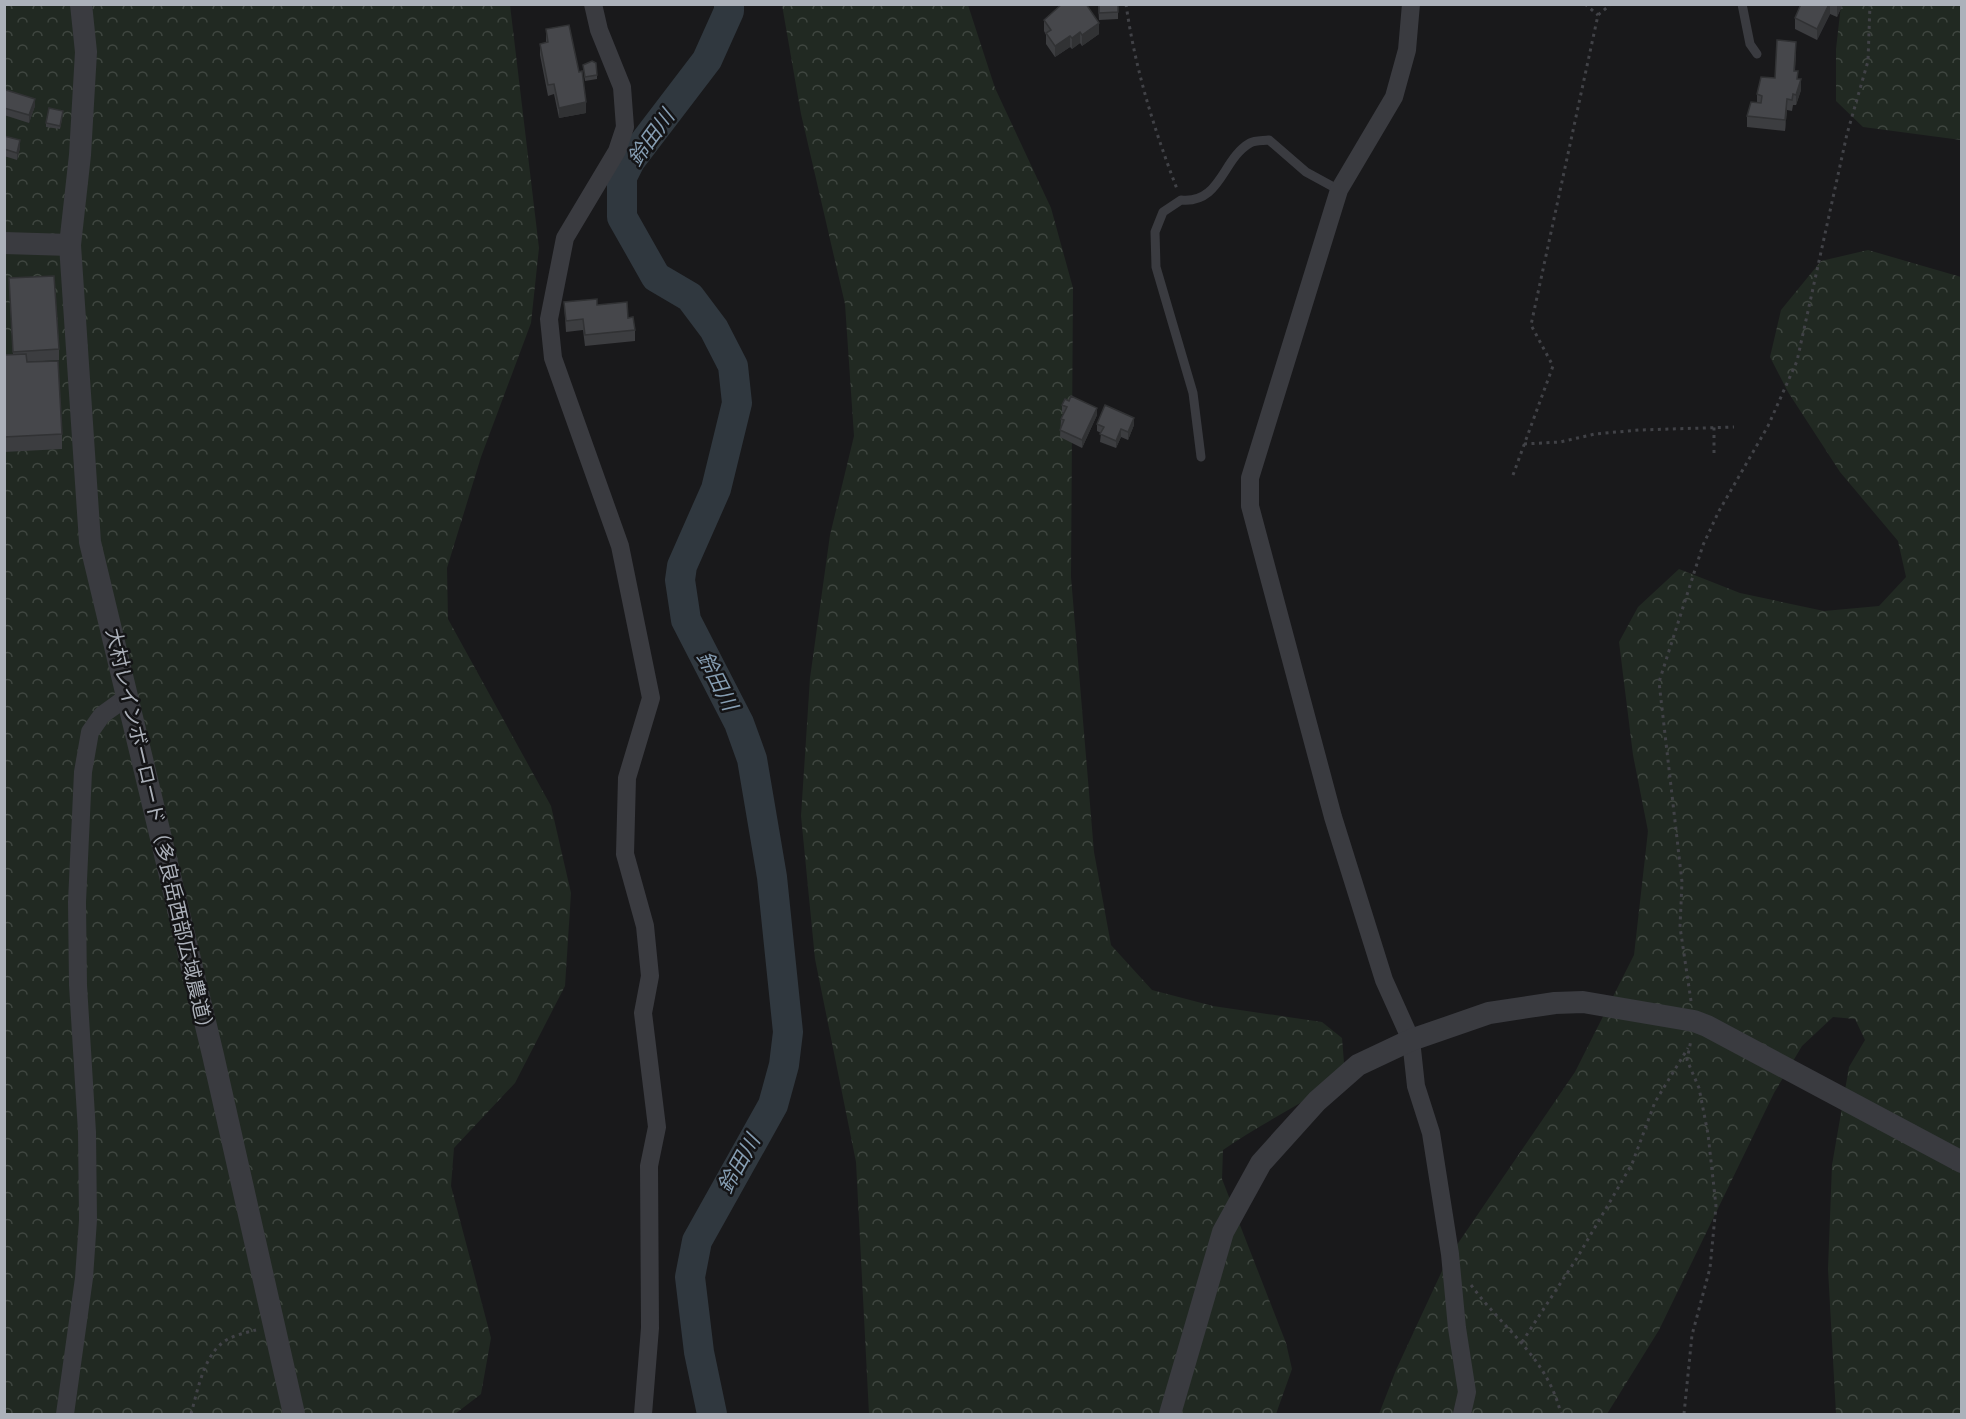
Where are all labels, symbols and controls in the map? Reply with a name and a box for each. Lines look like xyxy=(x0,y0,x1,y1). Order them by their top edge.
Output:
water label: 鈴田川 xyxy=(622,103,680,170)
street label: 大村レインボーロード（多良岳西部広域農道） xyxy=(102,626,219,1040)
water label: 鈴田川 xyxy=(693,647,744,716)
water label: 鈴田川 xyxy=(712,1128,765,1197)

